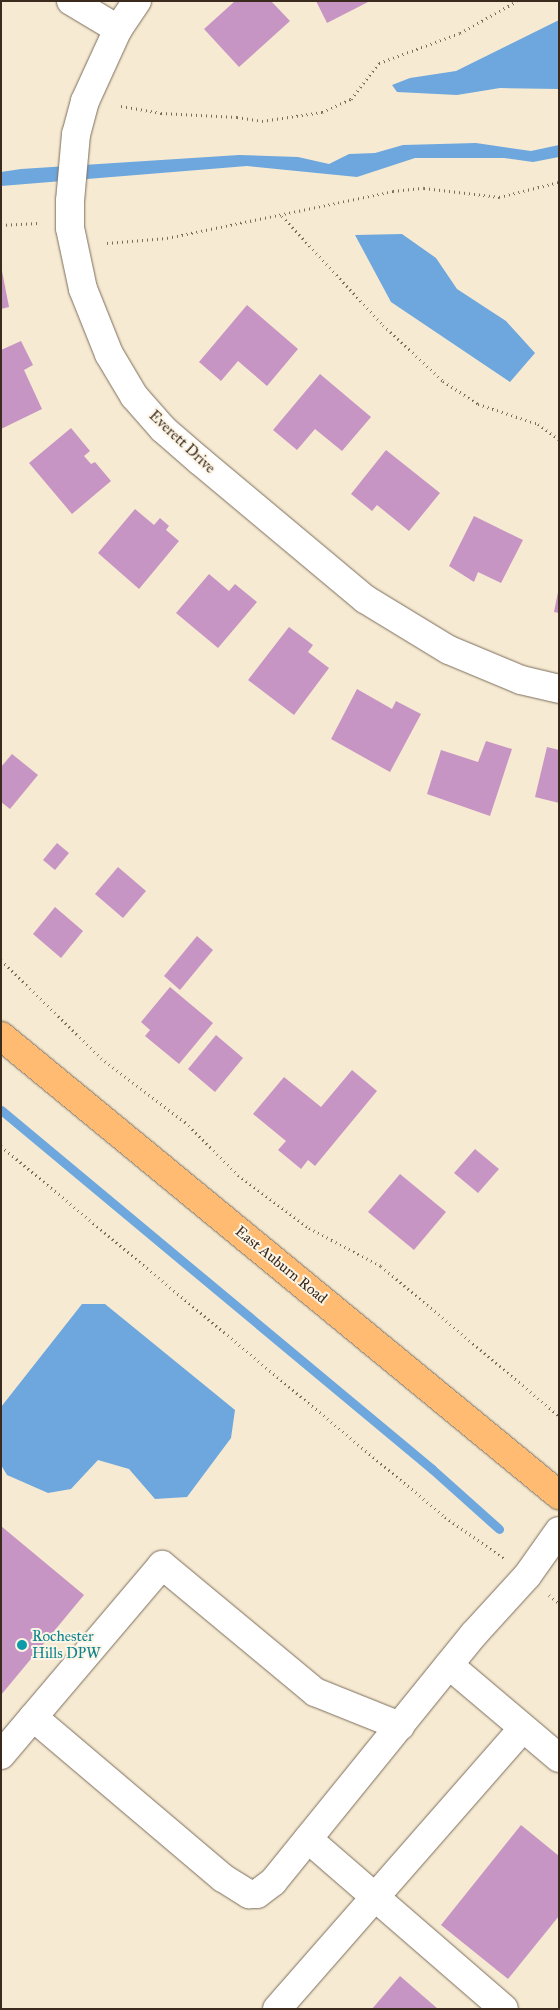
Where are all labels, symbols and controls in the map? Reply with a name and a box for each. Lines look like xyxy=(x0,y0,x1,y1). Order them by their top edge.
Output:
street label: Everett Drive xyxy=(145,407,219,477)
street label: East Auburn Road xyxy=(231,1222,331,1308)
place label: Rochester Hills DPW xyxy=(32,1627,100,1662)
marker: Rochester Hills DPW xyxy=(16,1639,28,1651)

